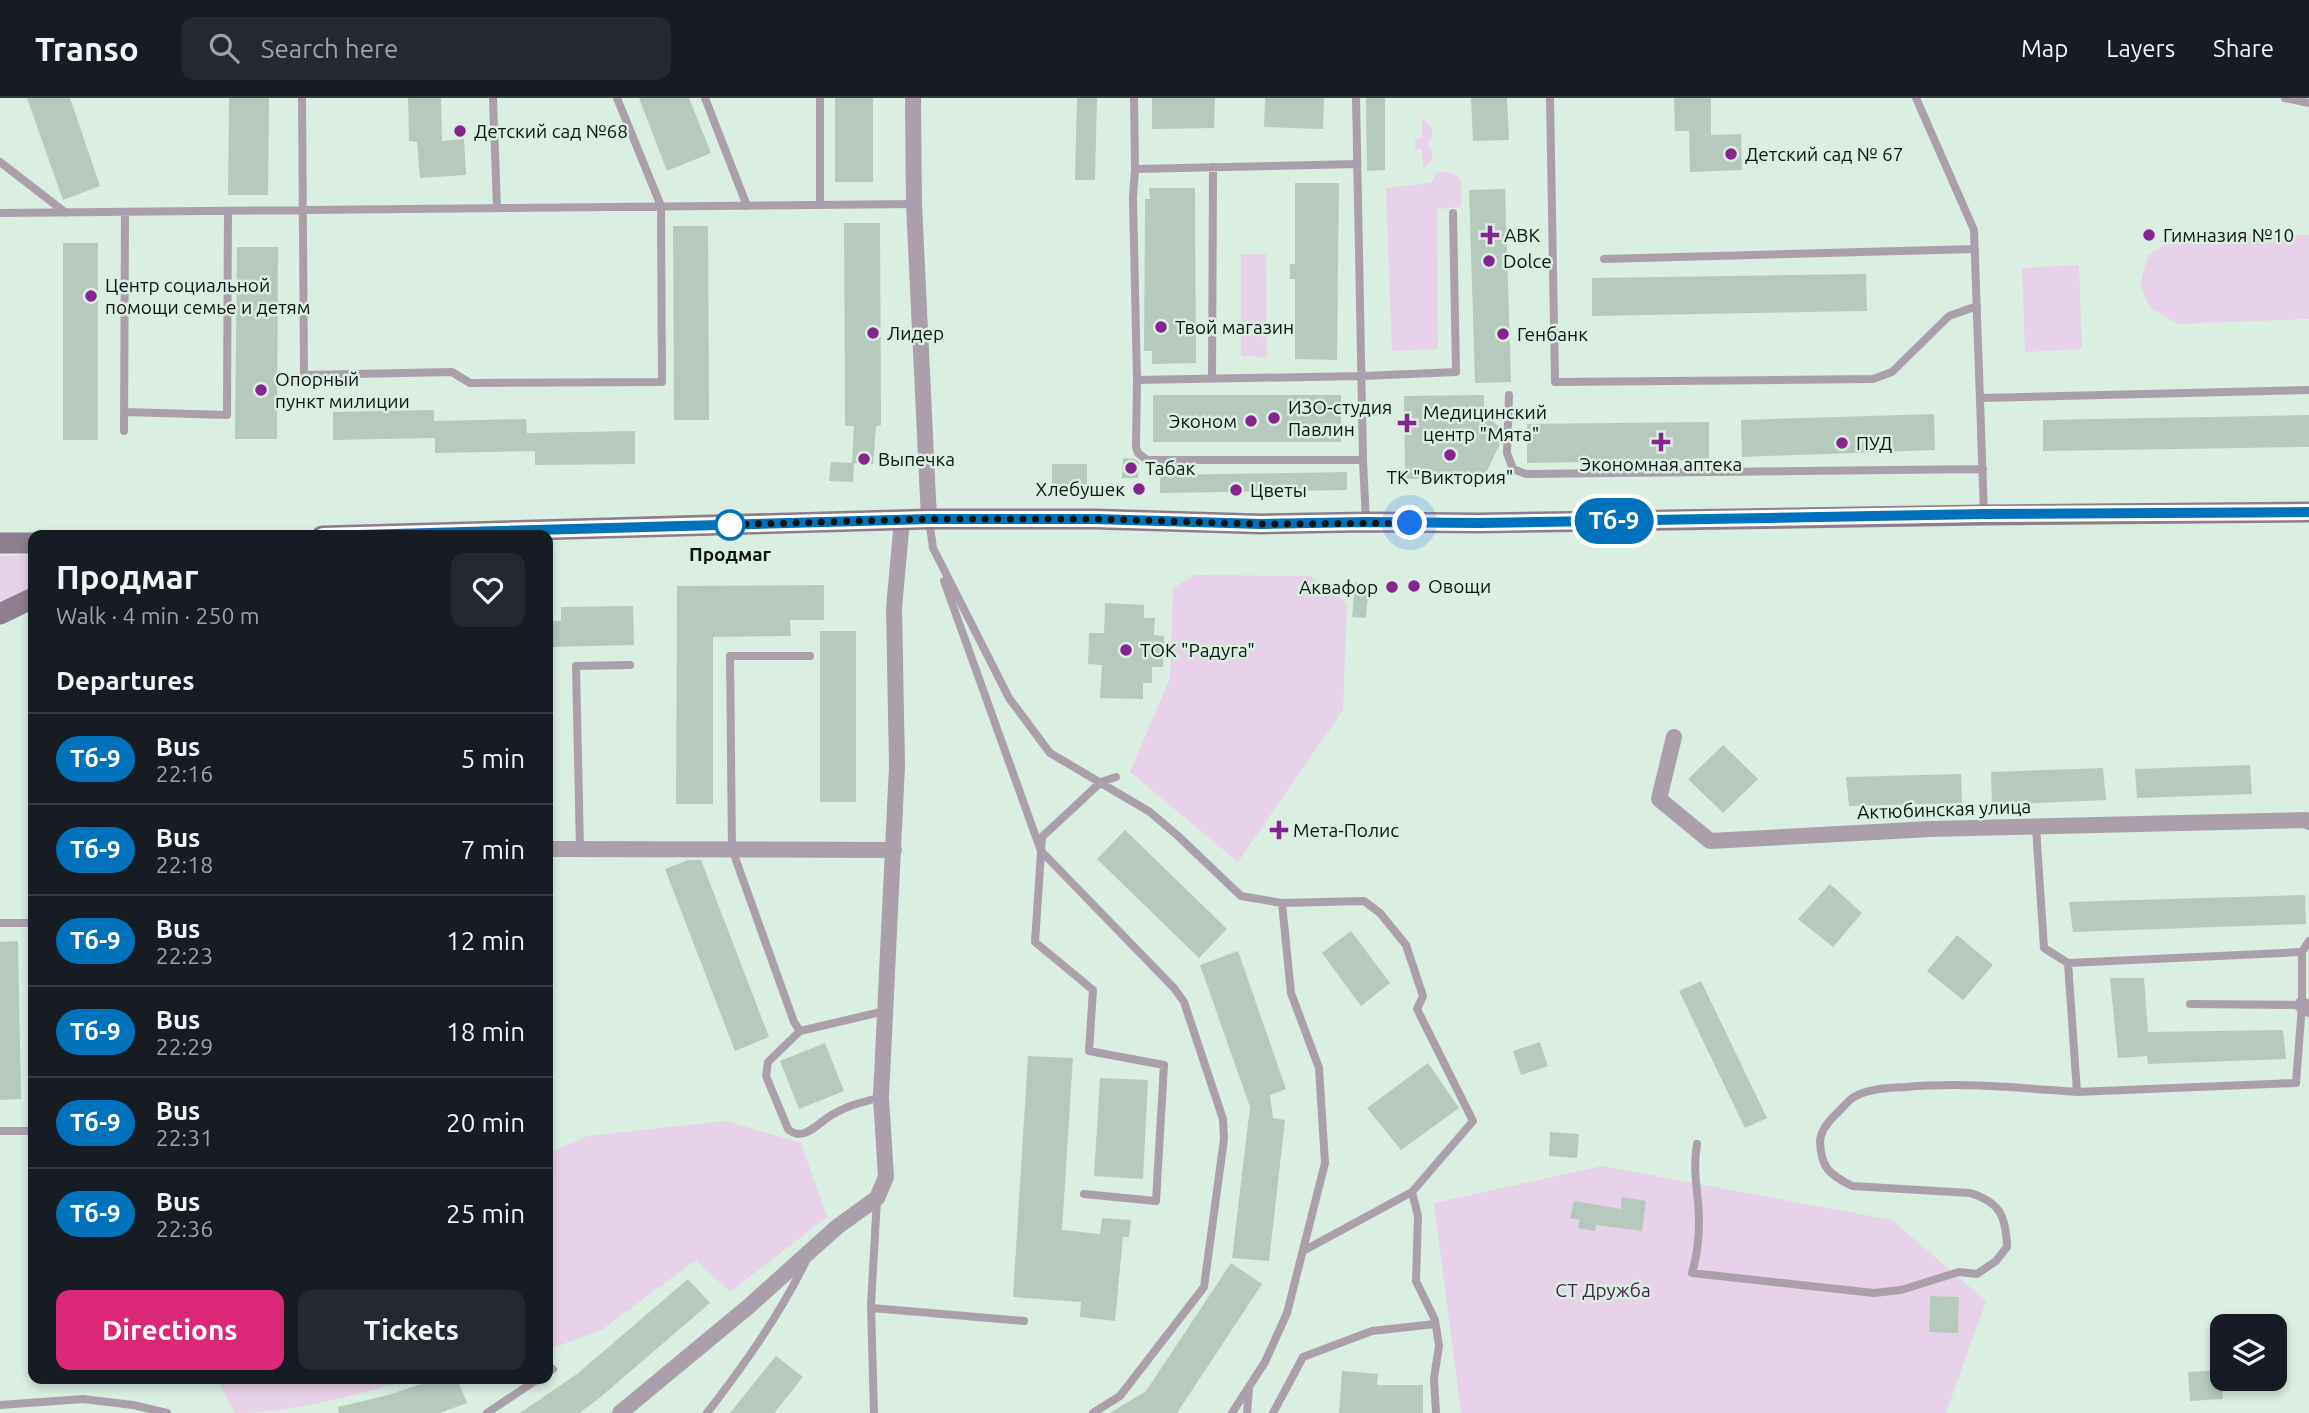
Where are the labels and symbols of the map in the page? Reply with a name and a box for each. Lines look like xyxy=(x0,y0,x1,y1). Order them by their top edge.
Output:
place label: Детский сад №68 xyxy=(474,120,628,142)
marker: Детский сад №68 xyxy=(452,123,468,139)
place label: Детский сад № 67 xyxy=(1745,143,1903,165)
marker: Детский сад № 67 xyxy=(1723,146,1739,162)
place label: АВК xyxy=(1504,224,1540,246)
place label: Гимназия №10 xyxy=(2163,224,2294,246)
marker: АВК xyxy=(1482,227,1498,243)
marker: Гимназия №10 xyxy=(2141,227,2157,243)
place label: Dolce xyxy=(1503,250,1552,272)
marker: Dolce xyxy=(1481,253,1497,269)
place label: Центр социальной помощи семье и детям xyxy=(105,274,311,318)
marker: Центр социальной помощи семье и детям xyxy=(83,288,99,304)
place label: Твой магазин xyxy=(1175,316,1294,338)
marker: Твой магазин xyxy=(1153,319,1169,335)
place label: Лидер xyxy=(887,322,944,344)
place label: Генбанк xyxy=(1517,323,1588,345)
marker: Лидер xyxy=(865,325,881,341)
marker: Генбанк xyxy=(1495,326,1511,342)
place label: Опорный пункт милиции xyxy=(275,368,410,412)
marker: Опорный пункт милиции xyxy=(253,382,269,398)
place label: ИЗО-студия Павлин xyxy=(1288,396,1392,440)
place label: Медицинский центр "Мята" xyxy=(1423,401,1547,445)
place label: Эконом xyxy=(1169,410,1237,432)
marker: ИЗО-студия Павлин xyxy=(1266,410,1282,426)
marker: Эконом xyxy=(1243,413,1259,429)
marker: Медицинский центр "Мята" xyxy=(1397,413,1417,433)
place label: ПУД xyxy=(1856,432,1892,454)
marker: Экономная аптека xyxy=(1653,434,1669,450)
marker: ПУД xyxy=(1834,435,1850,451)
marker: ТК "Виктория" xyxy=(1442,447,1458,463)
place label: Выпечка xyxy=(878,448,955,470)
marker: Выпечка xyxy=(856,451,872,467)
place label: Экономная аптека xyxy=(1580,453,1742,475)
place label: Табак xyxy=(1145,457,1195,479)
marker: Табак xyxy=(1123,460,1139,476)
place label: ТК "Виктория" xyxy=(1387,466,1513,488)
place label: Хлебушек xyxy=(1035,478,1125,500)
place label: Цветы xyxy=(1250,479,1307,501)
marker: Хлебушек xyxy=(1131,481,1147,497)
marker: Цветы xyxy=(1228,482,1244,498)
line badge: Тб-9 xyxy=(1565,498,1663,544)
your location xyxy=(1392,505,1427,540)
marker: Продмаг xyxy=(715,510,745,540)
place label: Продмаг xyxy=(689,543,772,565)
place label: Овощи xyxy=(1428,575,1491,597)
place label: Аквафор xyxy=(1299,576,1378,598)
marker: Овощи xyxy=(1406,578,1422,594)
marker: Аквафор xyxy=(1384,579,1400,595)
place label: ТОК "Радуга" xyxy=(1140,639,1255,661)
marker: ТОК "Радуга" xyxy=(1118,642,1134,658)
street label: Актюбинская улица xyxy=(1857,795,2031,823)
place label: Мета-Полис xyxy=(1293,819,1399,841)
marker: Мета-Полис xyxy=(1271,822,1287,838)
park label: СТ Дружба xyxy=(1555,1279,1651,1301)

